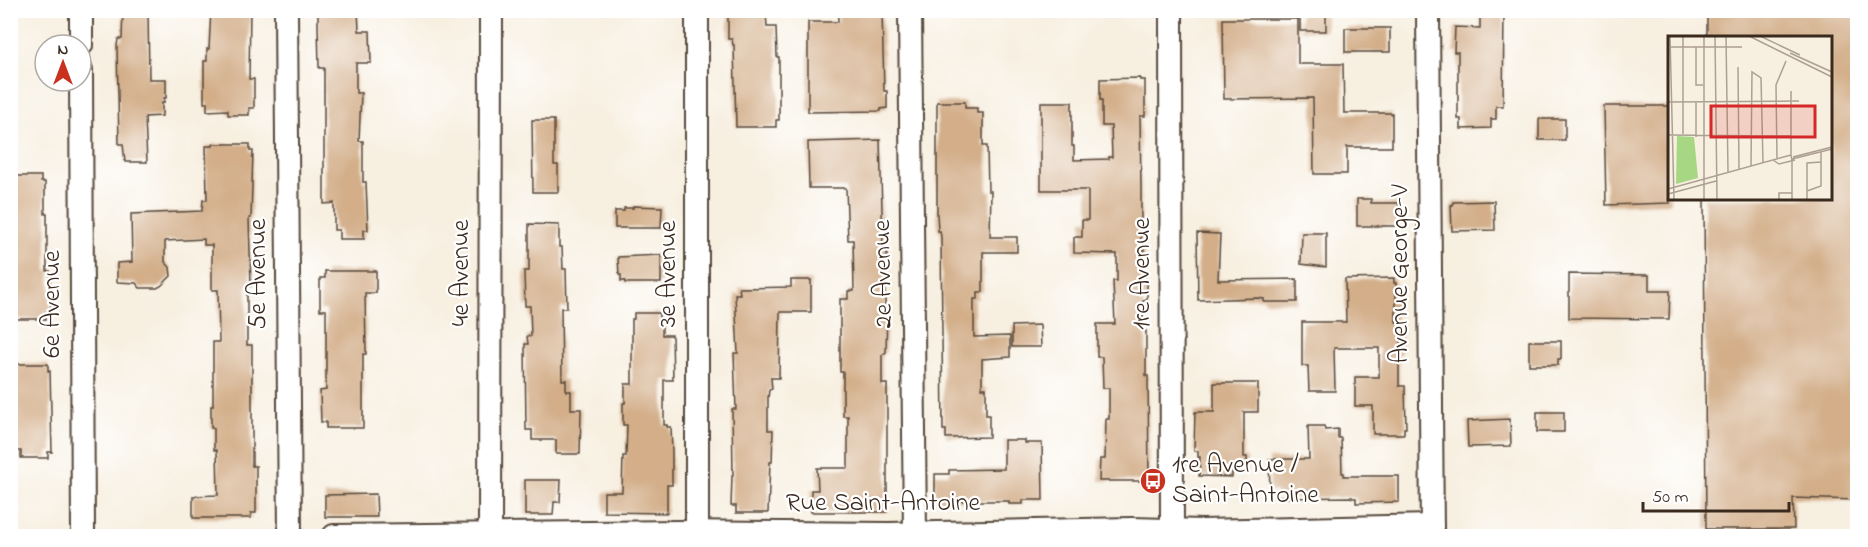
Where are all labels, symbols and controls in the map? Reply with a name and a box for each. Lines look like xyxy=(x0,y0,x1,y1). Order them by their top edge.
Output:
north arrow xyxy=(33,33,93,93)
inset map xyxy=(1668,36,1832,200)
text: N xyxy=(58,38,69,62)
street label: Avenue George-V xyxy=(1382,184,1420,364)
street label: 5e Avenue xyxy=(240,218,278,329)
street label: 1re Avenue xyxy=(1124,218,1162,330)
street label: 4e Avenue xyxy=(443,219,481,326)
street label: 2e Avenue xyxy=(864,219,904,329)
street label: 3e Avenue xyxy=(650,220,688,327)
street label: 6e Avenue xyxy=(34,250,72,358)
place label: 1re Avenue / Saint-Antoine xyxy=(1172,447,1319,515)
bus stop icon: 1re Avenue / Saint-Antoine xyxy=(1138,466,1168,496)
scale bar xyxy=(1643,475,1788,513)
street label: Rue Saint-Antoine xyxy=(786,485,980,523)
text: 50 m xyxy=(1652,485,1689,511)

